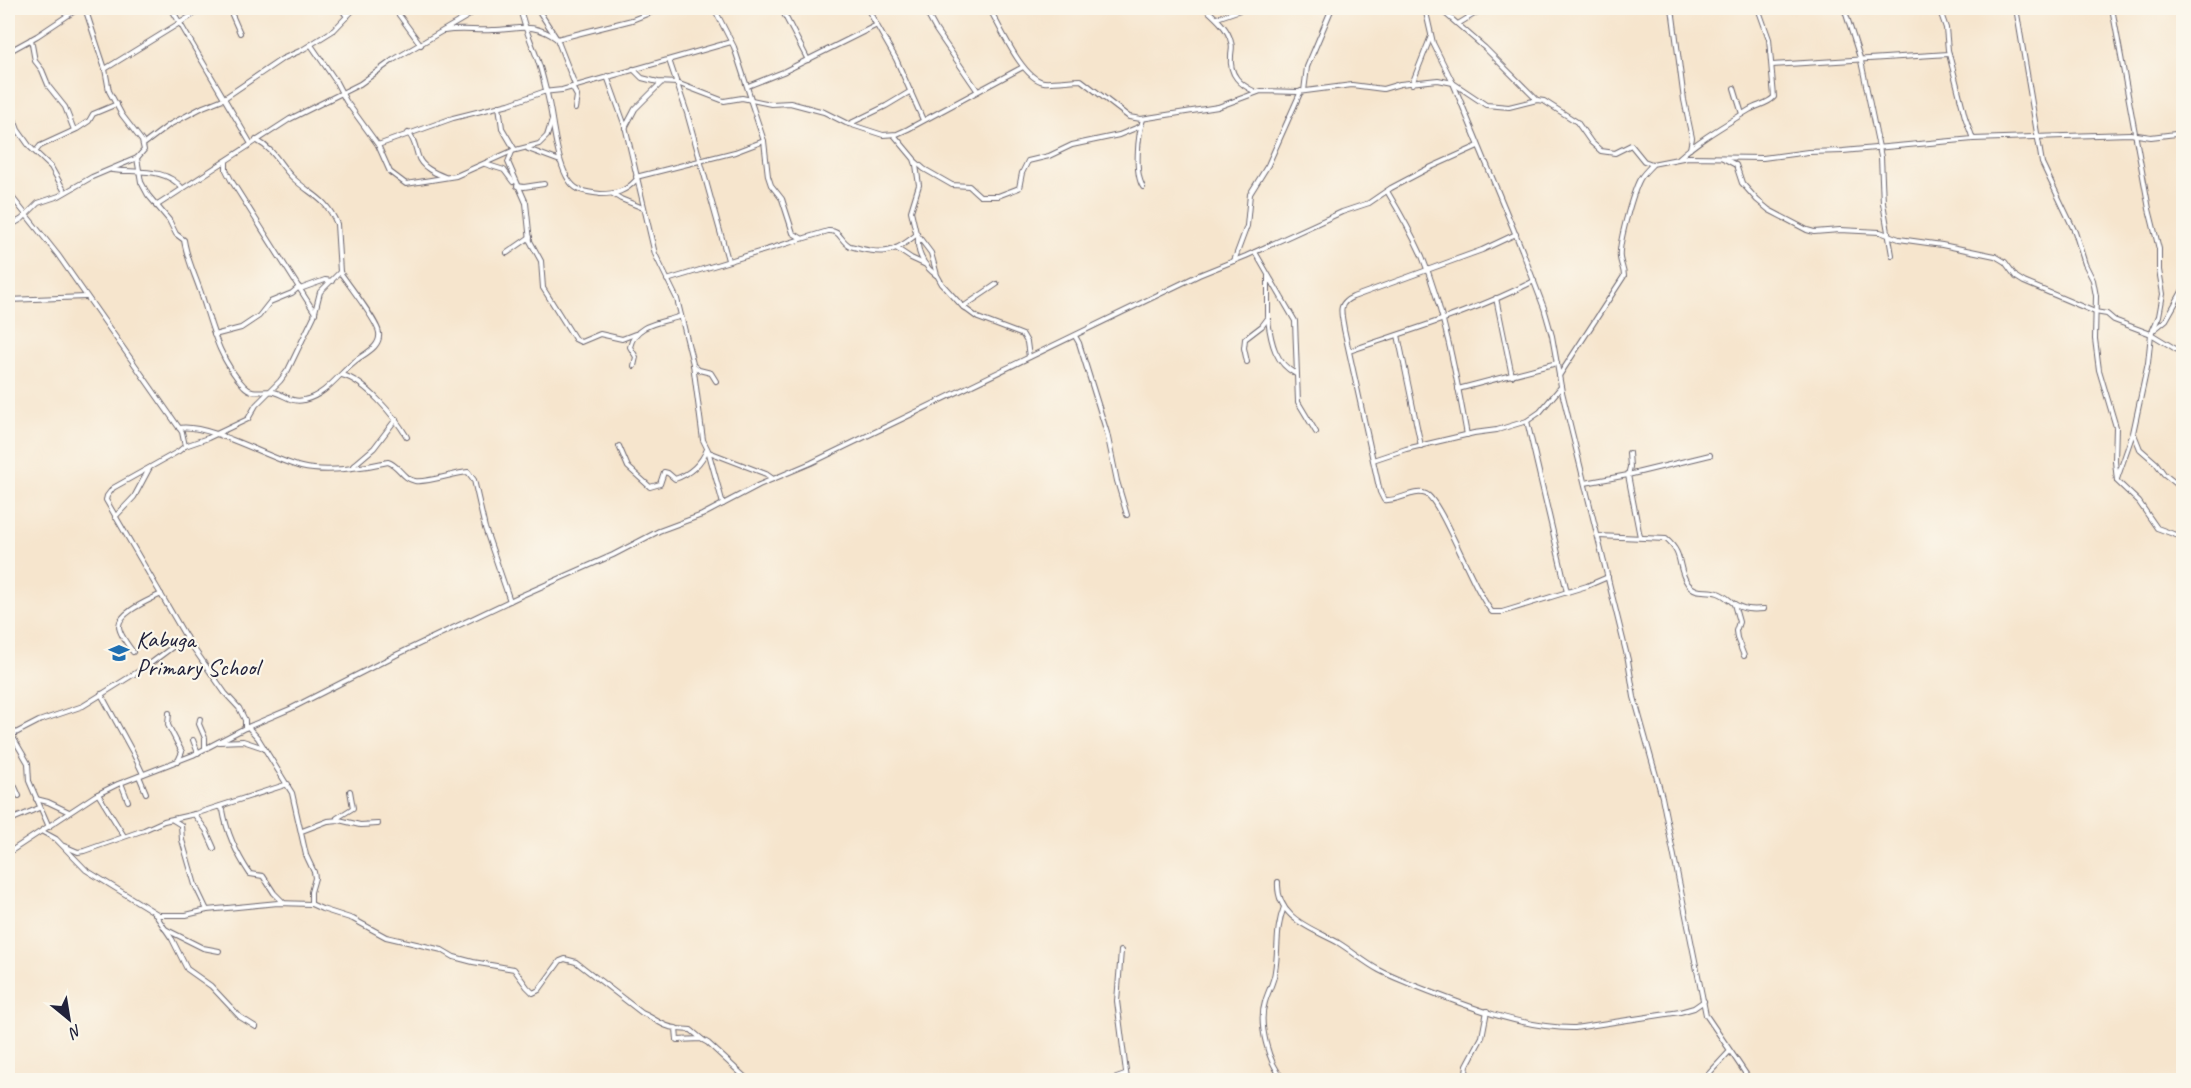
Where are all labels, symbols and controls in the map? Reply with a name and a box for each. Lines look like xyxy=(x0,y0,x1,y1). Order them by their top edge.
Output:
place label: Kabuga Primary School xyxy=(136,624,263,682)
school or university icon: Kabuga Primary School xyxy=(107,641,131,665)
north arrow xyxy=(39,989,99,1049)
text: N xyxy=(64,1020,85,1044)

